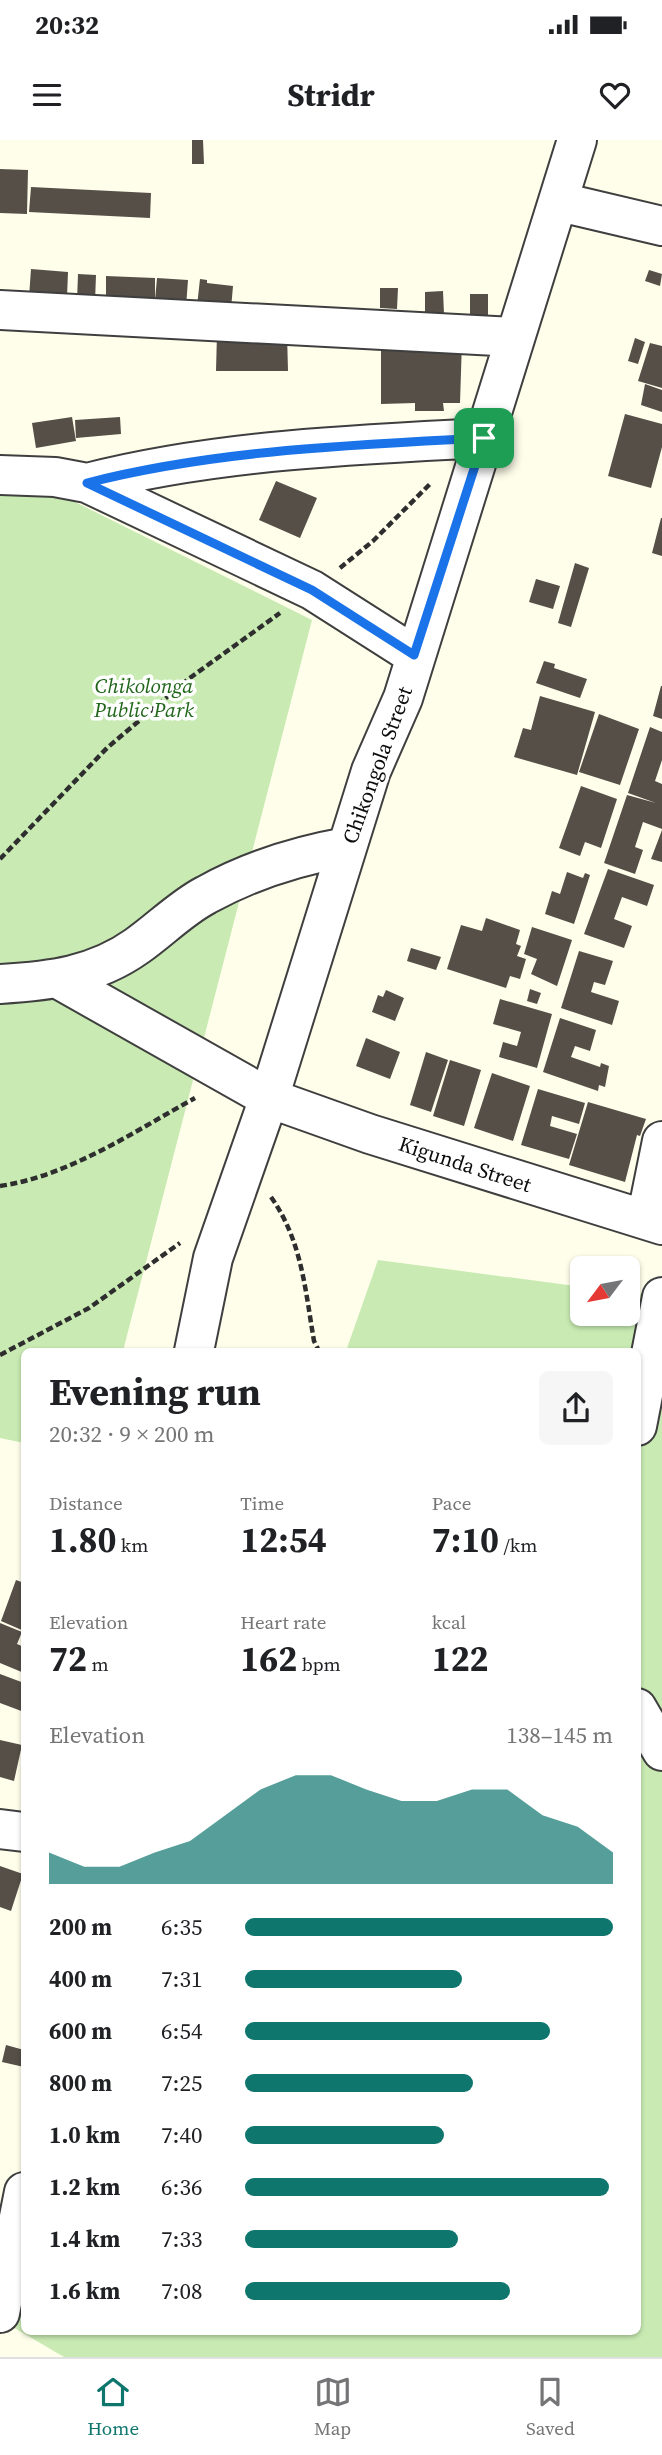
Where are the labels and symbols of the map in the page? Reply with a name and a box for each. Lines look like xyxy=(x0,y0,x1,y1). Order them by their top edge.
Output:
pin xyxy=(454,408,514,468)
park label: Chikolonga Public Park xyxy=(93,671,194,724)
street label: Chikongola Street xyxy=(335,682,419,848)
street label: Kigunda Street xyxy=(395,1129,535,1199)
north arrow xyxy=(570,1256,640,1326)

